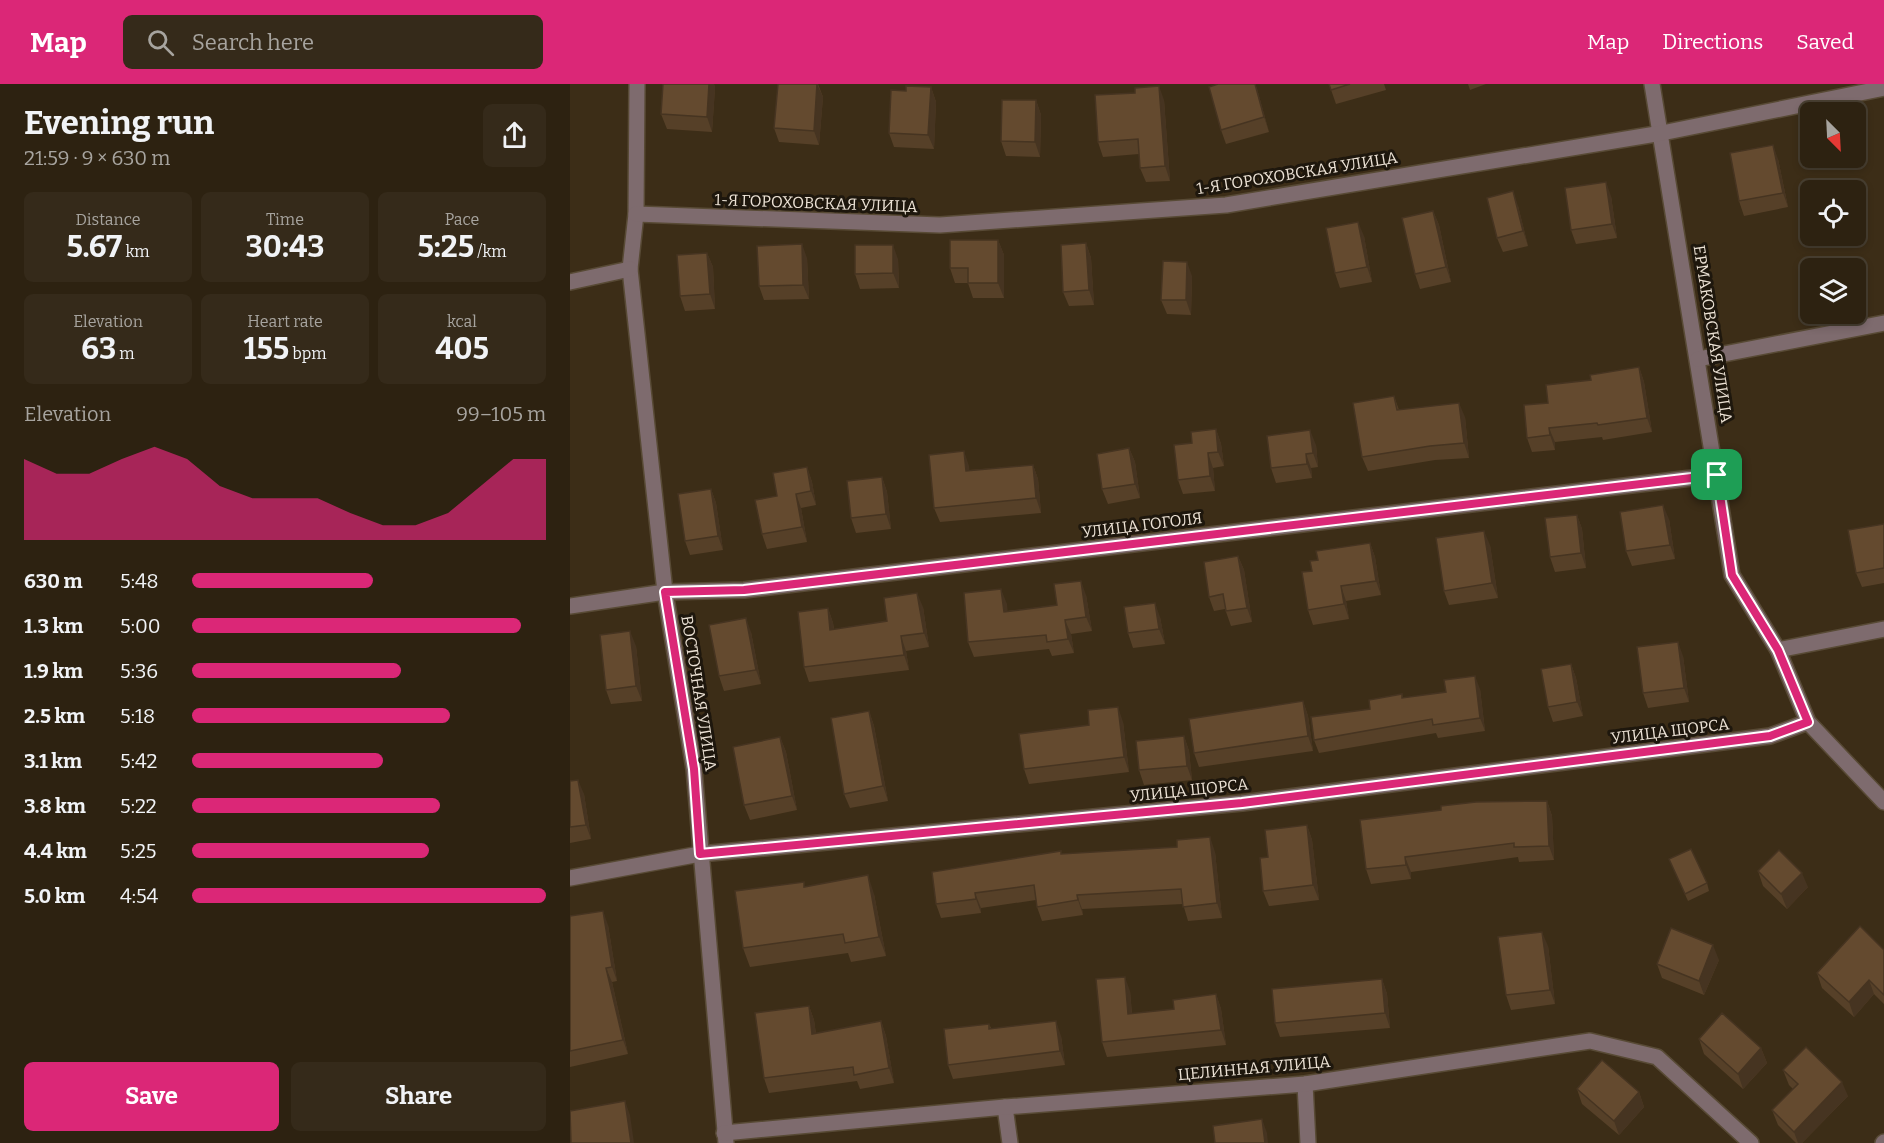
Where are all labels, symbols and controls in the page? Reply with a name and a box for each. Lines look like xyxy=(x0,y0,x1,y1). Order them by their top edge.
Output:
search box xyxy=(123,15,543,69)
text: Map xyxy=(30,26,87,59)
icon: search xyxy=(144,26,177,59)
text: Search here xyxy=(192,29,314,56)
text: Map xyxy=(1587,29,1629,55)
text: Directions xyxy=(1662,29,1763,55)
text: Saved xyxy=(1796,29,1854,55)
north arrow xyxy=(1800,102,1866,168)
map controls xyxy=(1800,102,1866,324)
text: Evening run xyxy=(24,103,214,143)
button: share xyxy=(483,104,546,167)
text: 21:59 · 9 × 630 m xyxy=(24,146,170,170)
street label: 1-Я ГОРОХОВСКАЯ УЛИЦА xyxy=(1195,148,1400,198)
button: locate xyxy=(1800,180,1866,246)
street label: 1-Я ГОРОХОВСКАЯ УЛИЦА xyxy=(714,190,919,216)
text: Distance xyxy=(76,210,140,229)
text: Time xyxy=(266,210,304,229)
text: Pace xyxy=(445,210,479,229)
text: 5.67 xyxy=(67,229,122,265)
text: 30:43 xyxy=(246,229,324,265)
text: 5:25 xyxy=(417,229,474,265)
text: km xyxy=(122,242,149,261)
text: /km xyxy=(474,242,507,261)
street label: ЕРМАКОВСКАЯ УЛИЦА xyxy=(1690,244,1737,425)
button: layers xyxy=(1800,258,1866,324)
text: Elevation xyxy=(73,312,143,331)
text: Heart rate xyxy=(247,312,323,331)
text: kcal xyxy=(447,312,477,331)
text: 63 xyxy=(81,331,116,367)
text: 155 xyxy=(243,331,289,367)
text: 405 xyxy=(435,331,489,367)
text: m xyxy=(116,344,135,363)
text: bpm xyxy=(289,344,327,363)
text: Elevation xyxy=(24,402,111,426)
text: 99–105 m xyxy=(456,402,546,426)
pin xyxy=(1691,449,1742,500)
icon: arrive xyxy=(1700,458,1733,491)
street label: УЛИЦА ГОГОЛЯ xyxy=(1081,508,1203,542)
text: 630 m xyxy=(24,569,83,593)
text: 5:48 xyxy=(120,569,159,593)
text: 1.3 km xyxy=(24,614,83,638)
text: 5:00 xyxy=(120,614,161,638)
street label: ВОСТОЧНАЯ УЛИЦА xyxy=(677,614,721,773)
text: 1.9 km xyxy=(24,659,83,683)
text: 5:36 xyxy=(120,659,158,683)
text: 2.5 km xyxy=(24,704,85,728)
text: 5:18 xyxy=(120,704,155,728)
street label: УЛИЦА ЩОРСА xyxy=(1610,714,1731,748)
text: 3.1 km xyxy=(24,749,82,773)
text: 5:42 xyxy=(120,749,157,773)
street label: УЛИЦА ЩОРСА xyxy=(1129,774,1250,806)
text: 3.8 km xyxy=(24,794,86,818)
text: 5:22 xyxy=(120,794,157,818)
text: 4.4 km xyxy=(24,839,87,863)
text: 5:25 xyxy=(120,839,156,863)
text: 5.0 km xyxy=(24,884,85,908)
text: 4:54 xyxy=(120,884,158,908)
street label: ЦЕЛИННАЯ УЛИЦА xyxy=(1177,1052,1332,1084)
button: Save xyxy=(24,1062,279,1131)
button: Share xyxy=(291,1062,546,1131)

